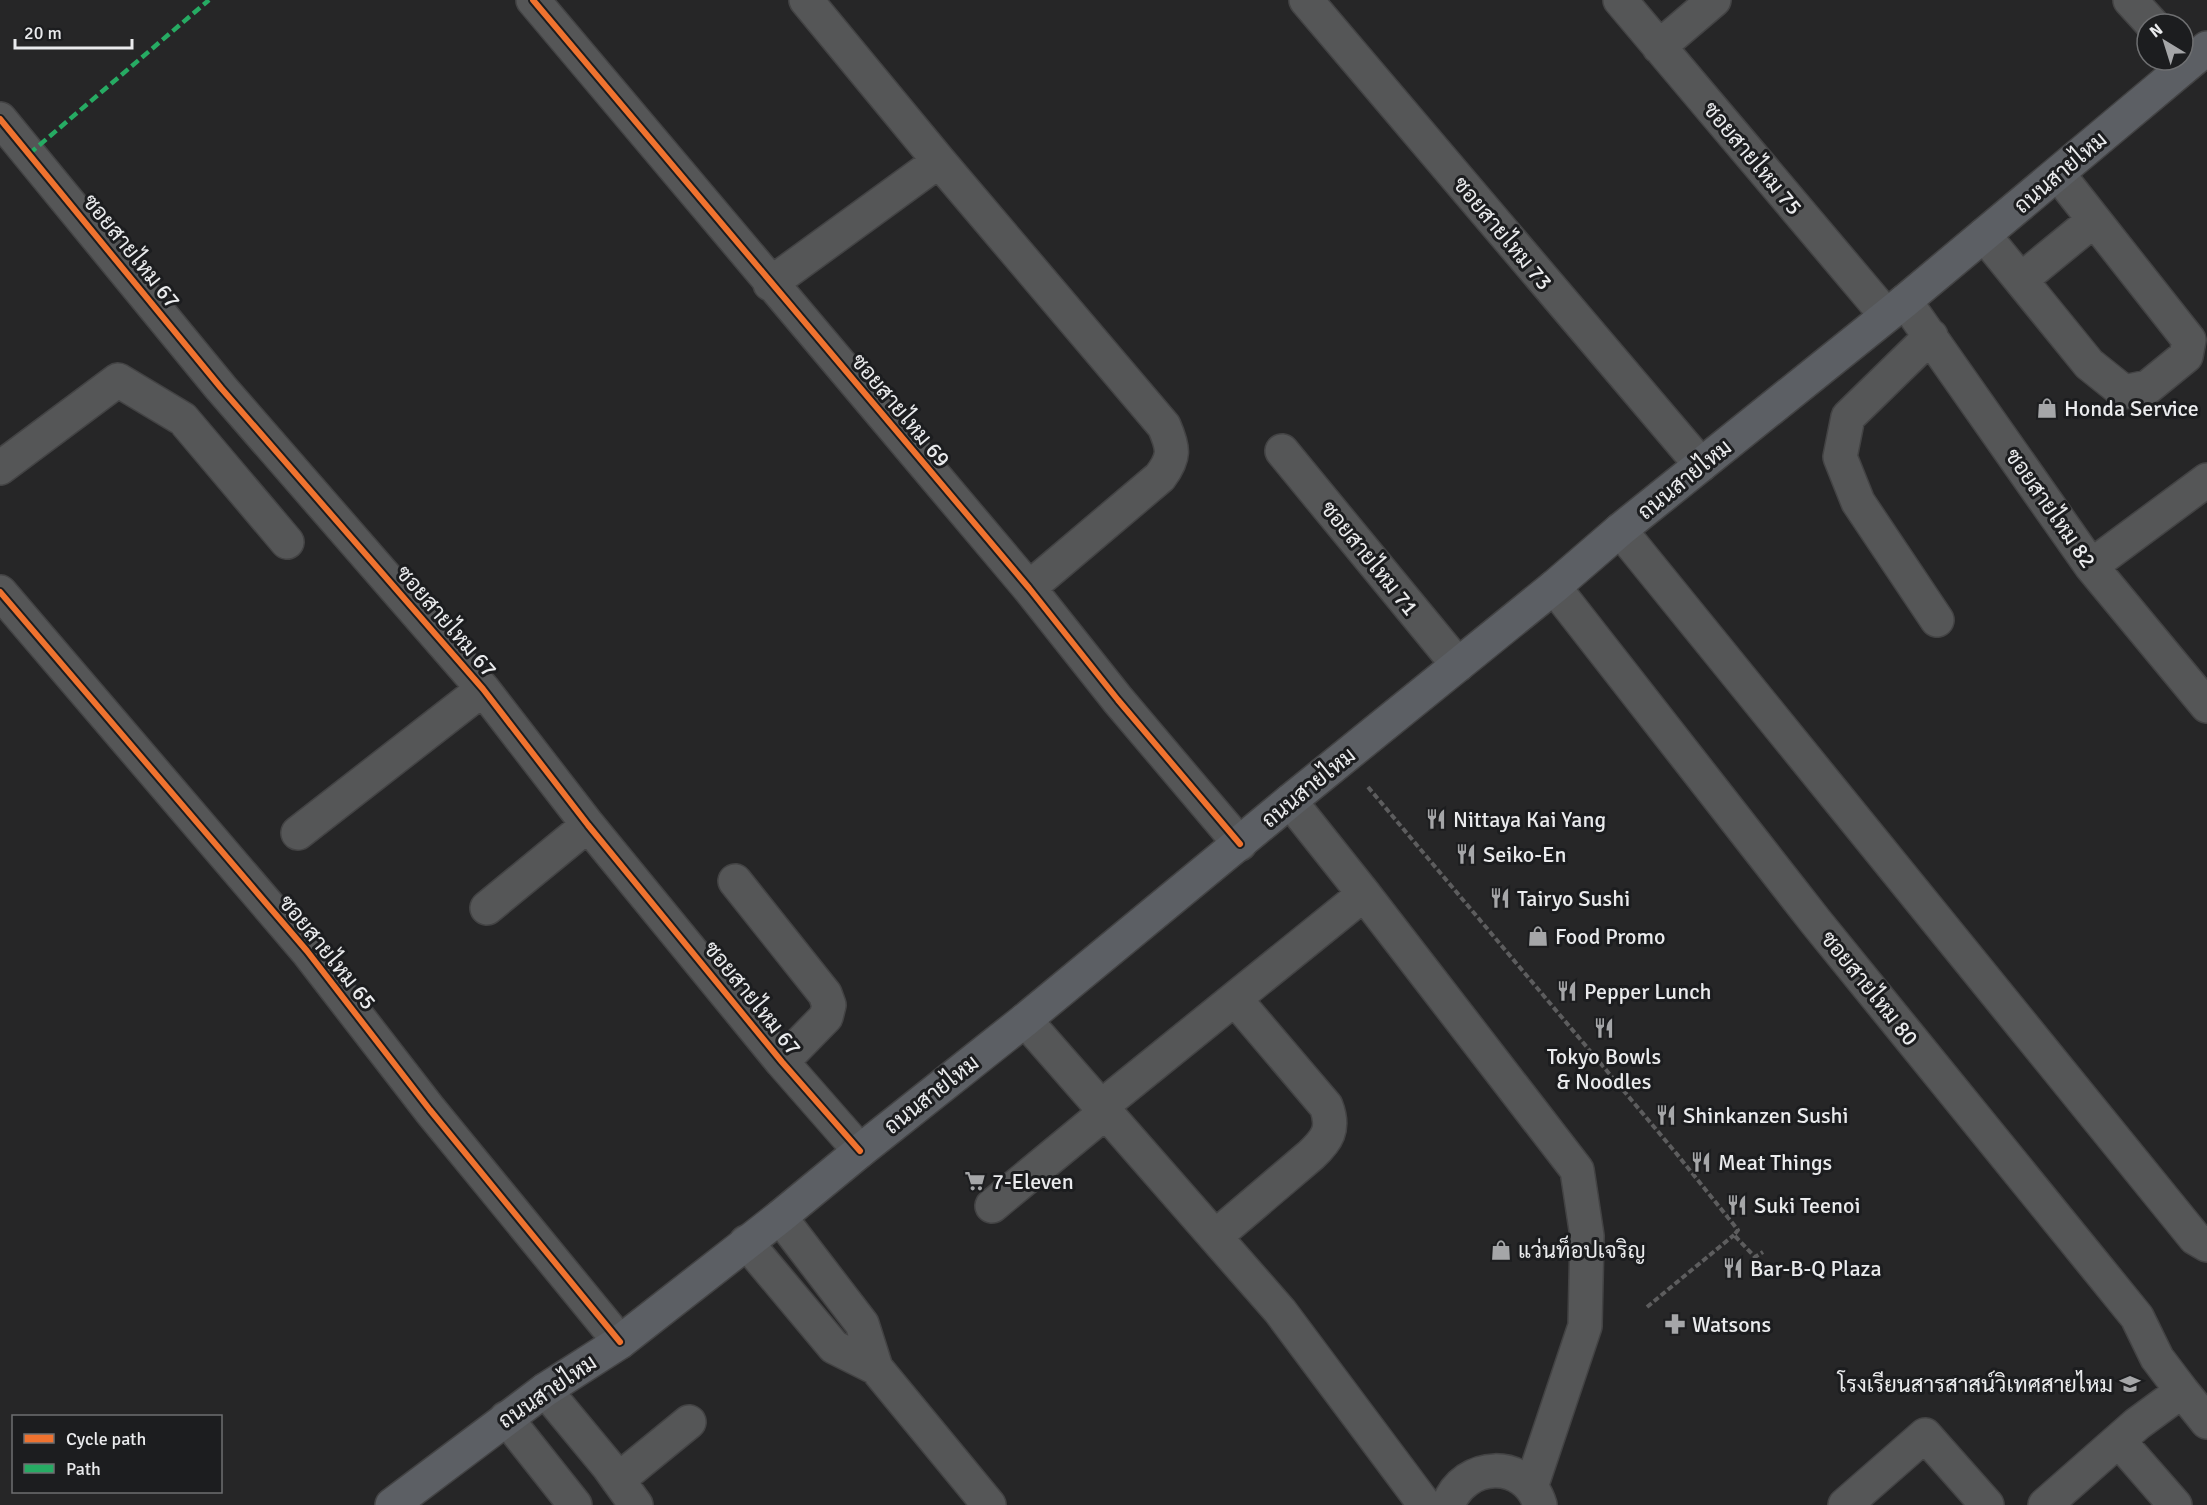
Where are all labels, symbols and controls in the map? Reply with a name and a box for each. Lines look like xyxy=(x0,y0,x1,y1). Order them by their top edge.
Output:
scale bar xyxy=(15,12,132,50)
north arrow xyxy=(2135,12,2195,72)
text: N xyxy=(2146,20,2167,42)
text: 20 m xyxy=(24,22,62,44)
street label: ซอยสายไหม 75 xyxy=(1697,95,1809,221)
street label: ถนนสายไหม xyxy=(2008,125,2112,219)
street label: ซอยสายไหม 73 xyxy=(1447,170,1559,296)
street label: ซอยสายไหม 67 xyxy=(77,188,187,314)
street label: ซอยสายไหม 69 xyxy=(845,347,957,473)
place label: Honda Service xyxy=(2064,395,2199,422)
shop icon: Honda Service xyxy=(2035,396,2059,420)
street label: ถนนสายไหม xyxy=(1631,433,1737,525)
street label: ซอยสายไหม 82 xyxy=(1999,443,2103,573)
street label: ซอยสายไหม 71 xyxy=(1315,495,1425,621)
street label: ซอยสายไหม 67 xyxy=(391,559,503,683)
street label: ถนนสายไหม xyxy=(1255,741,1361,833)
place label: Nittaya Kai Yang xyxy=(1453,806,1606,833)
restaurant icon: Nittaya Kai Yang xyxy=(1424,807,1448,831)
place label: Seiko-En xyxy=(1483,841,1566,868)
restaurant icon: Seiko-En xyxy=(1454,842,1478,866)
place label: Tairyo Sushi xyxy=(1517,885,1630,912)
restaurant icon: Tairyo Sushi xyxy=(1488,886,1512,910)
street label: ซอยสายไหม 65 xyxy=(273,889,383,1015)
place label: Food Promo xyxy=(1555,923,1665,950)
shop icon: Food Promo xyxy=(1526,924,1550,948)
street label: ซอยสายไหม 80 xyxy=(1815,925,1925,1051)
street label: ซอยสายไหม 67 xyxy=(698,935,808,1061)
place label: Pepper Lunch xyxy=(1584,978,1712,1005)
restaurant icon: Pepper Lunch xyxy=(1555,979,1579,1003)
restaurant icon: Tokyo Bowls & Noodles xyxy=(1592,1016,1616,1040)
place label: Tokyo Bowls & Noodles xyxy=(1547,1043,1661,1095)
street label: ถนนสายไหม xyxy=(878,1048,984,1140)
place label: Shinkanzen Sushi xyxy=(1683,1102,1849,1129)
restaurant icon: Shinkanzen Sushi xyxy=(1654,1103,1678,1127)
place label: Meat Things xyxy=(1718,1149,1832,1176)
restaurant icon: Meat Things xyxy=(1689,1150,1713,1174)
place label: 7-Eleven xyxy=(992,1168,1074,1195)
supermarket icon: 7-Eleven xyxy=(963,1169,987,1193)
place label: Suki Teenoi xyxy=(1754,1192,1860,1219)
restaurant icon: Suki Teenoi xyxy=(1725,1193,1749,1217)
place label: แว่นท็อปเจริญ xyxy=(1518,1235,1646,1264)
shop icon: แว่นท็อปเจริญ xyxy=(1489,1238,1513,1262)
place label: Bar-B-Q Plaza xyxy=(1750,1255,1882,1282)
restaurant icon: Bar-B-Q Plaza xyxy=(1721,1256,1745,1280)
place label: Watsons xyxy=(1692,1311,1771,1338)
pharmacy icon: Watsons xyxy=(1663,1312,1687,1336)
street label: ถนนสายไหม xyxy=(492,1348,602,1434)
place label: โรงเรียนสารสาสน์วิเทศสายไหม xyxy=(1837,1370,2113,1398)
school or university icon: โรงเรียนสารสาสน์วิเทศสายไหม xyxy=(2118,1372,2142,1396)
legend xyxy=(12,1415,222,1493)
text: Cycle path xyxy=(66,1428,146,1450)
text: Path xyxy=(66,1458,101,1480)

